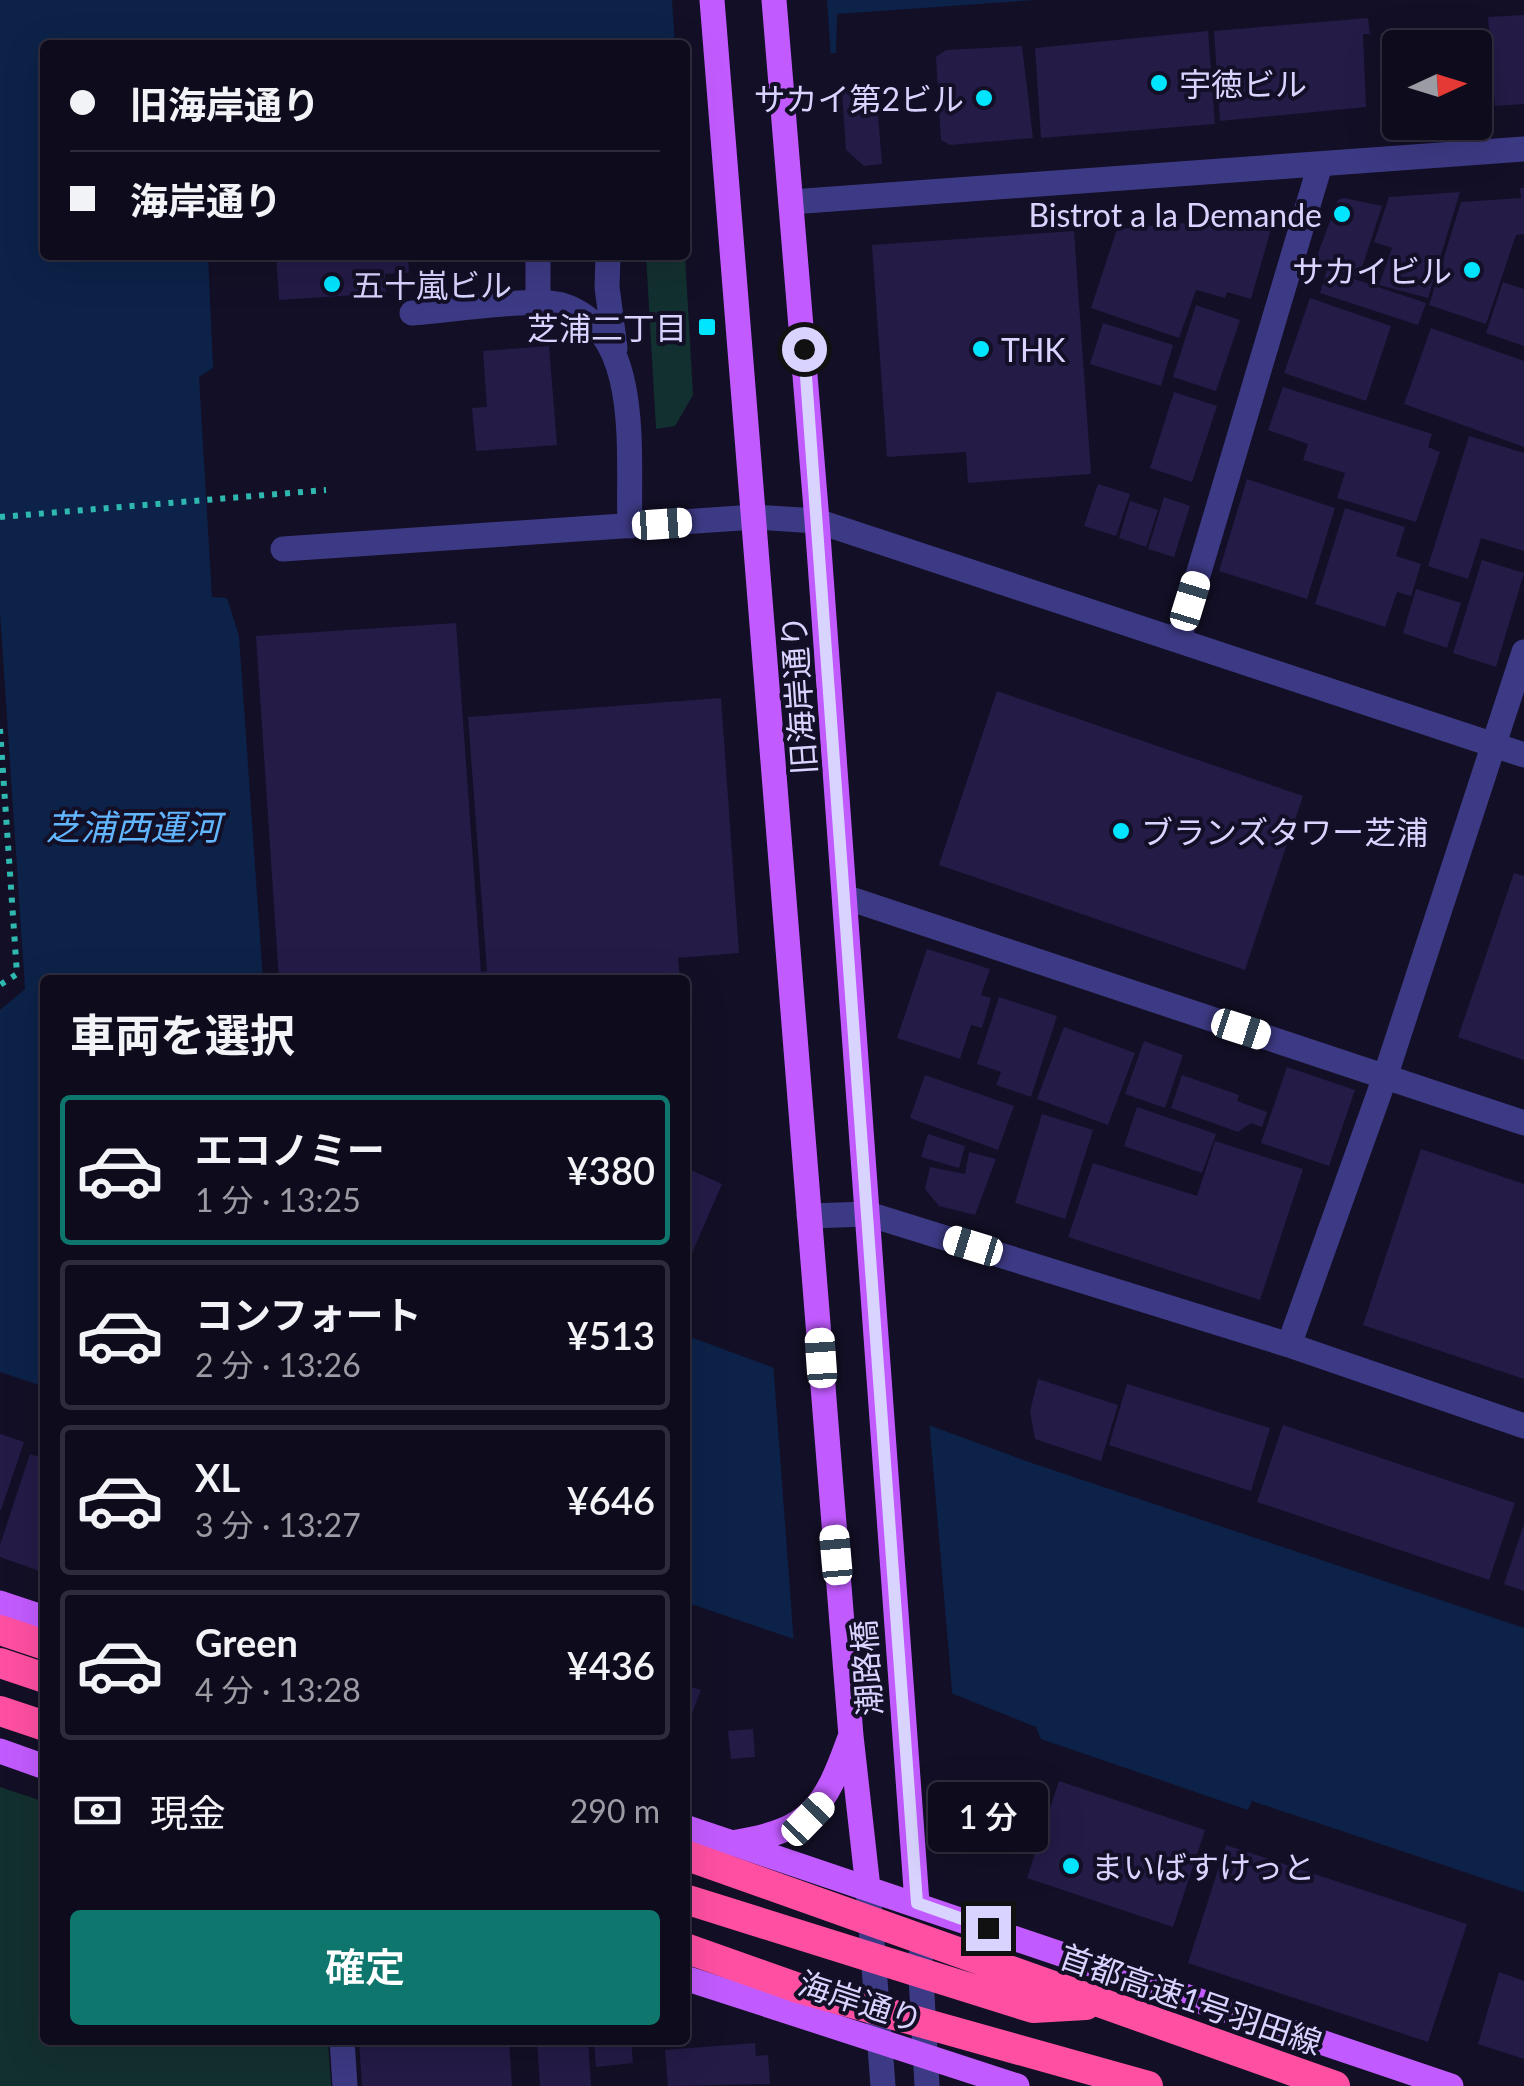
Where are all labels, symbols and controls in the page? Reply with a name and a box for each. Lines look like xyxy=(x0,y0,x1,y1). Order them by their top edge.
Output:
north arrow xyxy=(1382,30,1492,140)
map controls xyxy=(1382,30,1492,140)
place label: 宇徳ビル xyxy=(1179,64,1307,103)
marker: 宇徳ビル xyxy=(1148,72,1170,94)
place label: サカイ第2ビル xyxy=(753,79,964,118)
text: 旧海岸通り xyxy=(130,81,320,127)
marker: サカイ第2ビル xyxy=(973,87,995,109)
text: 海岸通り xyxy=(130,177,282,223)
place label: Bistrot a la Demande xyxy=(1028,195,1322,234)
marker: Bistrot a la Demande xyxy=(1331,203,1353,225)
place label: サカイビル xyxy=(1292,251,1452,290)
marker: サカイビル xyxy=(1461,259,1483,281)
place label: 五十嵐ビル xyxy=(352,265,512,304)
marker: 五十嵐ビル xyxy=(321,273,343,295)
place label: 芝浦二丁目 xyxy=(527,308,687,347)
marker: 芝浦二丁目 xyxy=(696,316,718,338)
route start xyxy=(782,327,827,372)
place label: THK xyxy=(1001,330,1066,369)
marker: THK xyxy=(970,338,992,360)
car xyxy=(631,507,693,541)
car xyxy=(1167,568,1213,634)
street label: 旧海岸通り xyxy=(773,614,823,776)
water label: 芝浦西運河 xyxy=(45,805,226,847)
place label: ブランズタワー芝浦 xyxy=(1141,812,1428,851)
marker: ブランズタワー芝浦 xyxy=(1110,820,1132,842)
car xyxy=(1208,1005,1274,1053)
text: 車両を選択 xyxy=(70,1008,295,1062)
icon: car xyxy=(75,1125,165,1215)
text: エコノミー xyxy=(195,1126,385,1172)
text: ¥380 xyxy=(567,1147,655,1193)
text: 1 分 · 13:25 xyxy=(195,1180,361,1219)
car xyxy=(940,1223,1006,1269)
icon: car xyxy=(75,1290,165,1380)
text: コンフォート xyxy=(195,1291,422,1337)
text: ¥513 xyxy=(567,1312,655,1358)
car xyxy=(804,1327,838,1389)
text: 2 分 · 13:26 xyxy=(195,1345,361,1384)
text: XL xyxy=(195,1454,240,1500)
icon: car xyxy=(75,1455,165,1545)
text: ¥646 xyxy=(567,1477,655,1523)
text: 3 分 · 13:27 xyxy=(195,1505,361,1544)
car xyxy=(818,1524,854,1586)
text: Green xyxy=(195,1619,298,1665)
street label: 潮路橋 xyxy=(843,1619,889,1717)
icon: car xyxy=(75,1620,165,1710)
text: ¥436 xyxy=(567,1642,655,1688)
text: 4 分 · 13:28 xyxy=(195,1670,361,1709)
icon: cash xyxy=(70,1783,125,1838)
callout: 1 分 xyxy=(928,1783,1048,1853)
car xyxy=(776,1787,840,1851)
text: 現金 xyxy=(150,1789,226,1835)
text: 290 m xyxy=(570,1791,660,1830)
text: 1 分 xyxy=(959,1797,1017,1836)
place label: まいばすけっと xyxy=(1091,1847,1315,1886)
marker: まいばすけっと xyxy=(1060,1855,1082,1877)
route end xyxy=(966,1906,1011,1951)
button: 確定 xyxy=(70,1910,660,2025)
street label: 首都高速1号羽田線 xyxy=(1055,1936,1327,2062)
street label: 海岸通り xyxy=(794,1963,928,2039)

